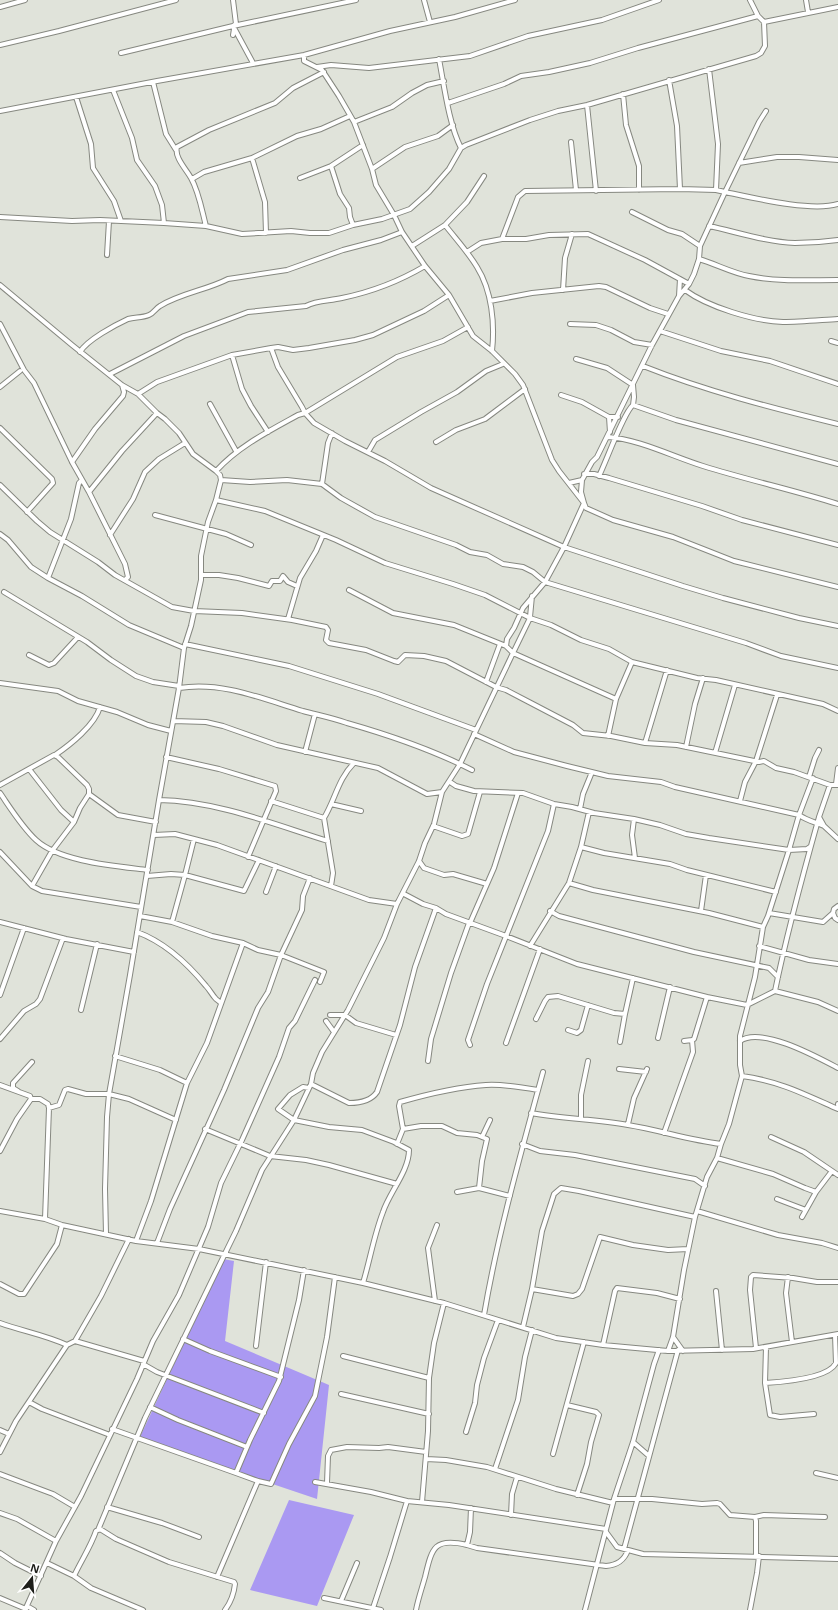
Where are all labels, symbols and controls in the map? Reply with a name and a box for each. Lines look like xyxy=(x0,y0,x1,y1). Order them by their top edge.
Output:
north arrow xyxy=(12,1558,52,1598)
text: N xyxy=(29,1559,42,1576)

